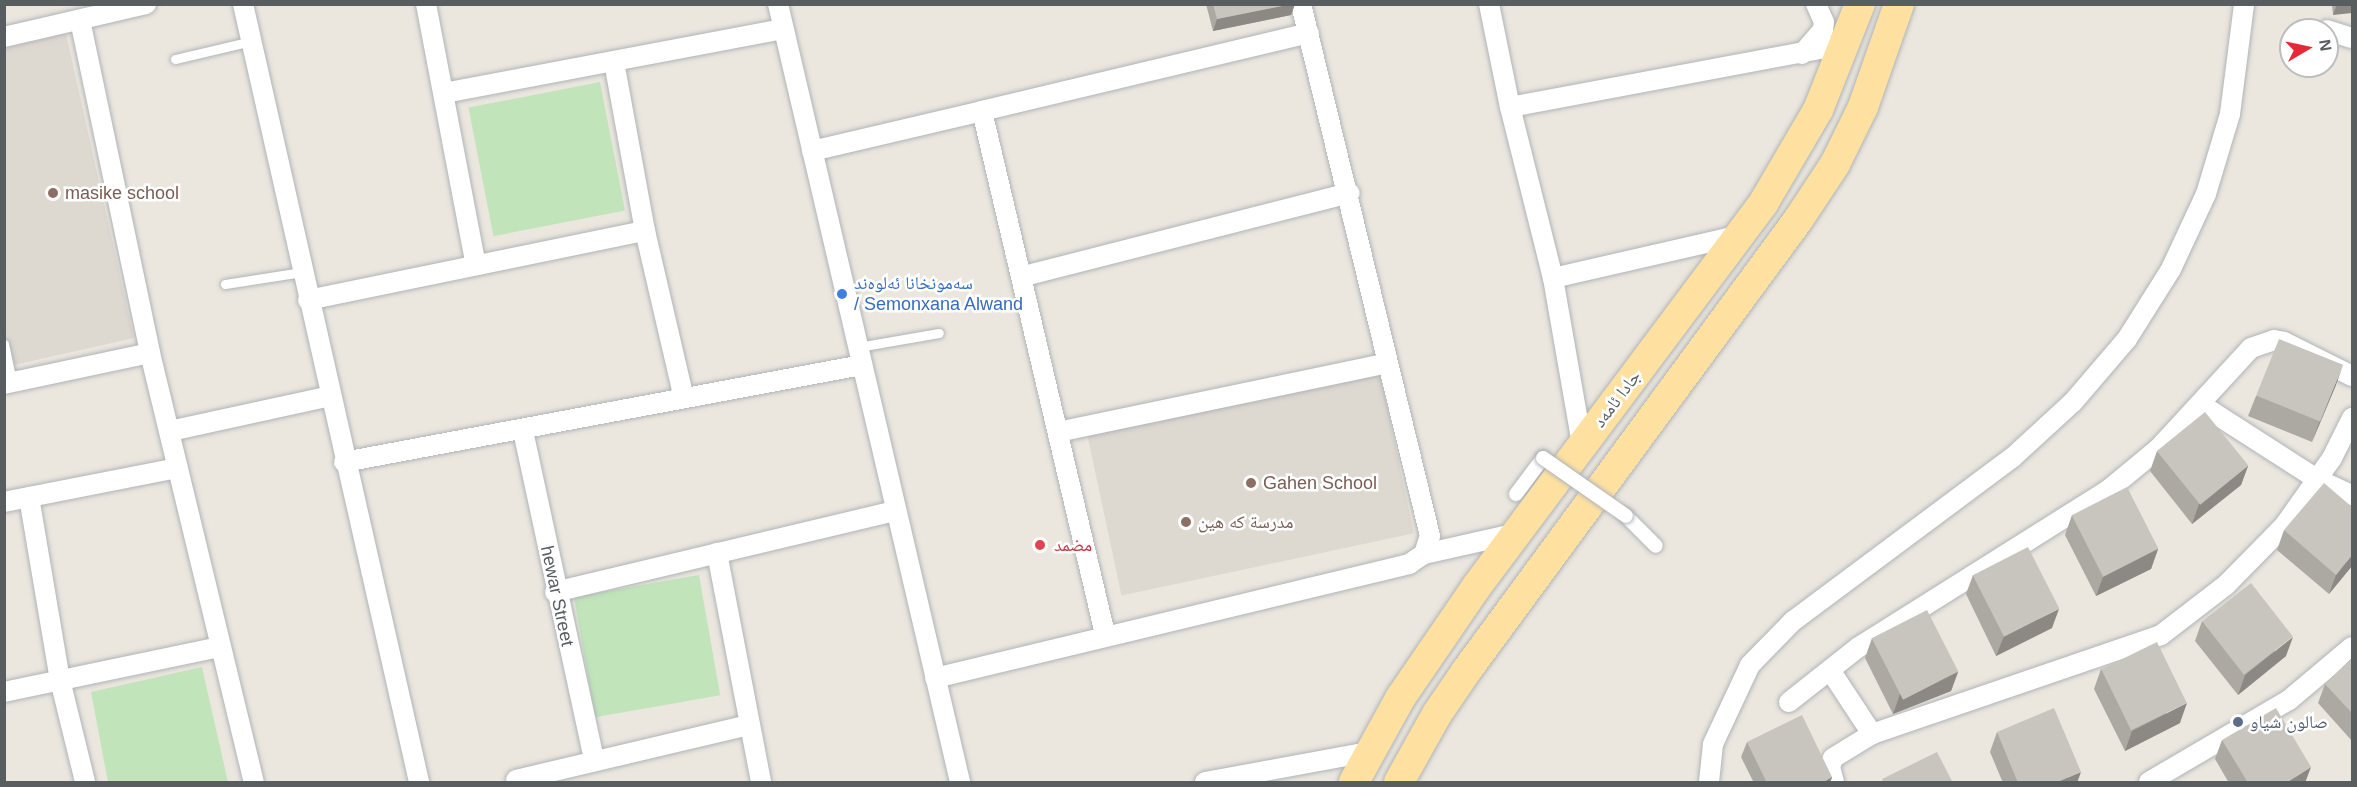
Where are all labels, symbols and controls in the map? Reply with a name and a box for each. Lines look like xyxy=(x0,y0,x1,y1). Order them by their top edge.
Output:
north arrow xyxy=(2279,18,2339,78)
text: N xyxy=(2316,38,2335,52)
place label: masike school xyxy=(65,182,179,204)
marker: masike school xyxy=(46,186,60,200)
place label: سەمونخانا ئەلوەند / Semonxana Alwand xyxy=(854,273,1024,316)
marker: سەمونخانا ئەلوەند / Semonxana Alwand xyxy=(835,287,849,301)
street label: جادا ئامەد xyxy=(1589,366,1645,432)
place label: Gahen School xyxy=(1263,472,1377,494)
marker: Gahen School xyxy=(1244,476,1258,490)
place label: مدرسة كه هين xyxy=(1198,511,1293,533)
marker: مدرسة كه هين xyxy=(1179,515,1193,529)
place label: مضمد xyxy=(1054,534,1092,556)
marker: مضمد xyxy=(1031,536,1049,554)
street label: hewar Street xyxy=(536,544,578,648)
place label: صالون شياو xyxy=(2250,711,2328,733)
marker: صالون شياو xyxy=(2231,715,2245,729)

